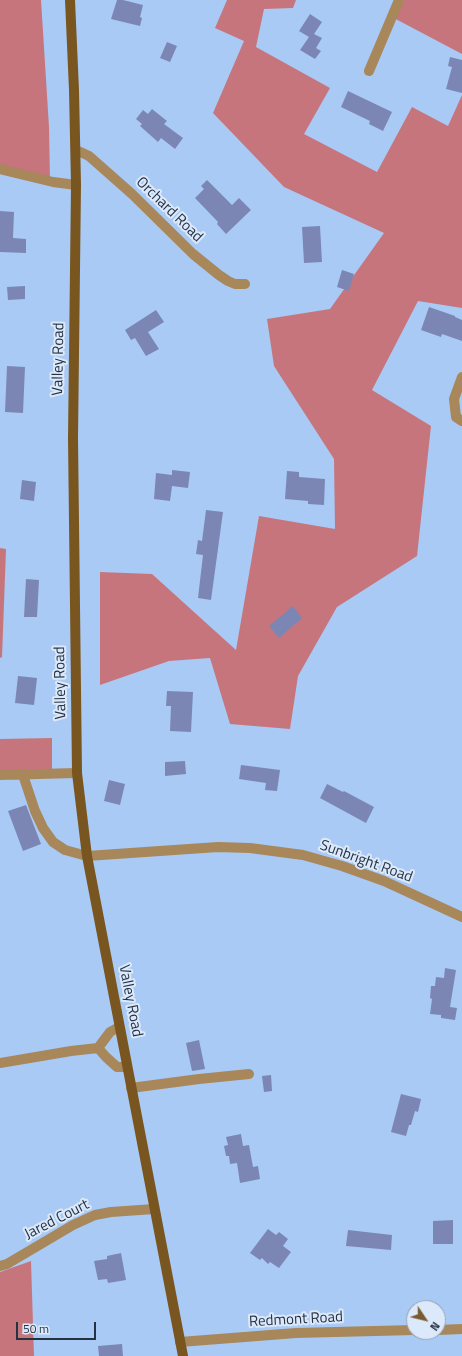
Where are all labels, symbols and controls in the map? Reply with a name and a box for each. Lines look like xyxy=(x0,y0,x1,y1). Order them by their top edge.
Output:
street label: Orchard Road xyxy=(132,174,206,246)
street label: Valley Road xyxy=(49,322,69,396)
street label: Valley Road xyxy=(51,646,71,720)
street label: Sunbright Road xyxy=(317,837,415,887)
street label: Valley Road xyxy=(114,963,146,1039)
street label: Jared Court xyxy=(22,1196,92,1244)
north arrow xyxy=(406,1300,446,1340)
street label: Redmont Road xyxy=(249,1309,343,1331)
scale bar xyxy=(18,1314,98,1340)
text: 50 m xyxy=(23,1319,49,1338)
text: N xyxy=(426,1319,444,1334)

